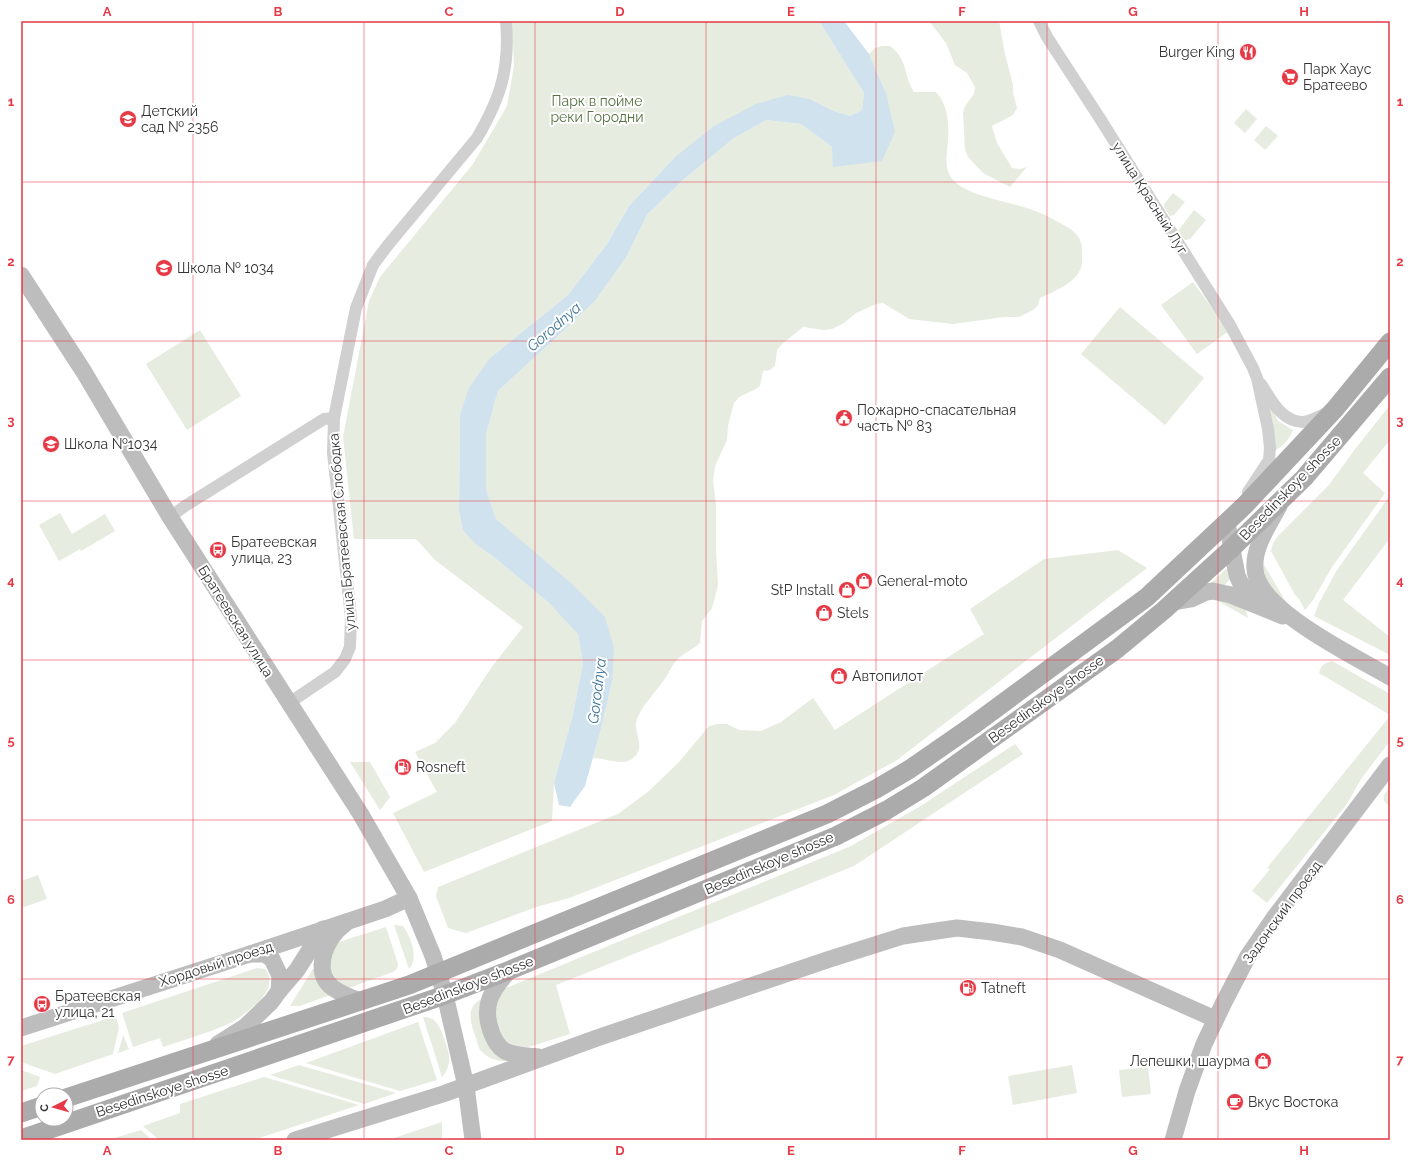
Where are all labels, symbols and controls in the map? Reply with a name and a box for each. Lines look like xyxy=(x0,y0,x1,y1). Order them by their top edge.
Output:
text: A xyxy=(103,4,112,19)
text: B xyxy=(274,4,283,19)
text: C xyxy=(445,4,454,19)
text: D xyxy=(615,4,625,19)
text: E xyxy=(787,4,795,19)
text: F xyxy=(958,4,966,19)
text: G xyxy=(1128,4,1138,19)
text: H xyxy=(1299,4,1309,19)
restaurant icon: Burger King xyxy=(1238,42,1258,62)
place label: Burger King xyxy=(1159,44,1235,60)
place label: Парк Хаус Братеево xyxy=(1303,61,1372,93)
supermarket icon: Парк Хаус Братеево xyxy=(1280,67,1300,87)
park label: Парк в пойме реки Городни xyxy=(550,93,644,125)
text: 1 xyxy=(8,94,15,109)
text: 1 xyxy=(1397,94,1404,109)
place label: Детский сад № 2356 xyxy=(141,103,218,135)
school or university icon: Детский сад № 2356 xyxy=(118,109,138,129)
street label: улица Красный Луг xyxy=(1109,139,1191,257)
text: 2 xyxy=(7,254,15,269)
text: 2 xyxy=(1396,254,1404,269)
school or university icon: Школа № 1034 xyxy=(154,258,174,278)
place label: Школа № 1034 xyxy=(177,260,274,276)
water label: Gorodnya xyxy=(523,299,585,355)
place label: Пожарно-спасательная часть № 83 xyxy=(857,402,1016,434)
public building icon: Пожарно-спасательная часть № 83 xyxy=(834,408,854,428)
text: 3 xyxy=(7,413,15,428)
text: 3 xyxy=(1396,413,1404,428)
street label: улица Братеевская Слободка xyxy=(325,433,359,631)
street label: Besedinskoye shosse xyxy=(1236,433,1344,543)
school or university icon: Школа №1034 xyxy=(41,434,61,454)
place label: Школа №1034 xyxy=(64,436,158,452)
place label: Братеевская улица, 23 xyxy=(231,534,317,566)
bus stop icon: Братеевская улица, 23 xyxy=(208,540,228,560)
street label: Братеевская улица xyxy=(195,562,277,680)
shop icon: General-moto xyxy=(854,571,874,591)
text: 4 xyxy=(7,573,15,588)
place label: General-moto xyxy=(877,573,968,589)
text: 4 xyxy=(1396,573,1404,588)
shop icon: StP Install xyxy=(837,580,857,600)
place label: StP Install xyxy=(771,582,834,598)
shop icon: Stels xyxy=(814,603,834,623)
place label: Stels xyxy=(837,605,869,621)
street label: Besedinskoye shosse xyxy=(985,652,1107,746)
water label: Gorodnya xyxy=(584,657,610,725)
shop icon: Автопилот xyxy=(829,666,849,686)
place label: Автопилот xyxy=(852,668,924,684)
text: 5 xyxy=(7,733,15,748)
text: 5 xyxy=(1396,733,1404,748)
fuel station icon: Rosneft xyxy=(393,757,413,777)
place label: Rosneft xyxy=(416,759,466,775)
street label: Besedinskoye shosse xyxy=(702,829,836,897)
street label: Задонский проезд xyxy=(1239,858,1325,966)
text: 6 xyxy=(7,892,15,907)
text: 6 xyxy=(1396,892,1404,907)
street label: Хордовый проезд xyxy=(157,938,275,990)
street label: Besedinskoye shosse xyxy=(401,953,535,1017)
fuel station icon: Tatneft xyxy=(958,978,978,998)
place label: Tatneft xyxy=(981,980,1026,996)
place label: Братеевская улица, 21 xyxy=(55,988,141,1020)
bus stop icon: Братеевская улица, 21 xyxy=(32,994,52,1014)
shop icon: Лепешки, шаурма xyxy=(1253,1051,1273,1071)
text: 7 xyxy=(7,1052,15,1067)
text: 7 xyxy=(1396,1052,1404,1067)
place label: Лепешки, шаурма xyxy=(1130,1053,1250,1069)
street label: Besedinskoye shosse xyxy=(94,1062,230,1120)
north arrow xyxy=(34,1087,74,1127)
cafe icon: Вкус Востока xyxy=(1225,1092,1245,1112)
place label: Вкус Востока xyxy=(1248,1094,1338,1110)
text: С xyxy=(38,1103,51,1112)
text: A xyxy=(103,1143,112,1158)
text: B xyxy=(274,1143,283,1158)
text: C xyxy=(445,1143,454,1158)
text: D xyxy=(615,1143,625,1158)
text: E xyxy=(787,1143,795,1158)
text: F xyxy=(958,1143,966,1158)
text: G xyxy=(1128,1143,1138,1158)
text: H xyxy=(1299,1143,1309,1158)

